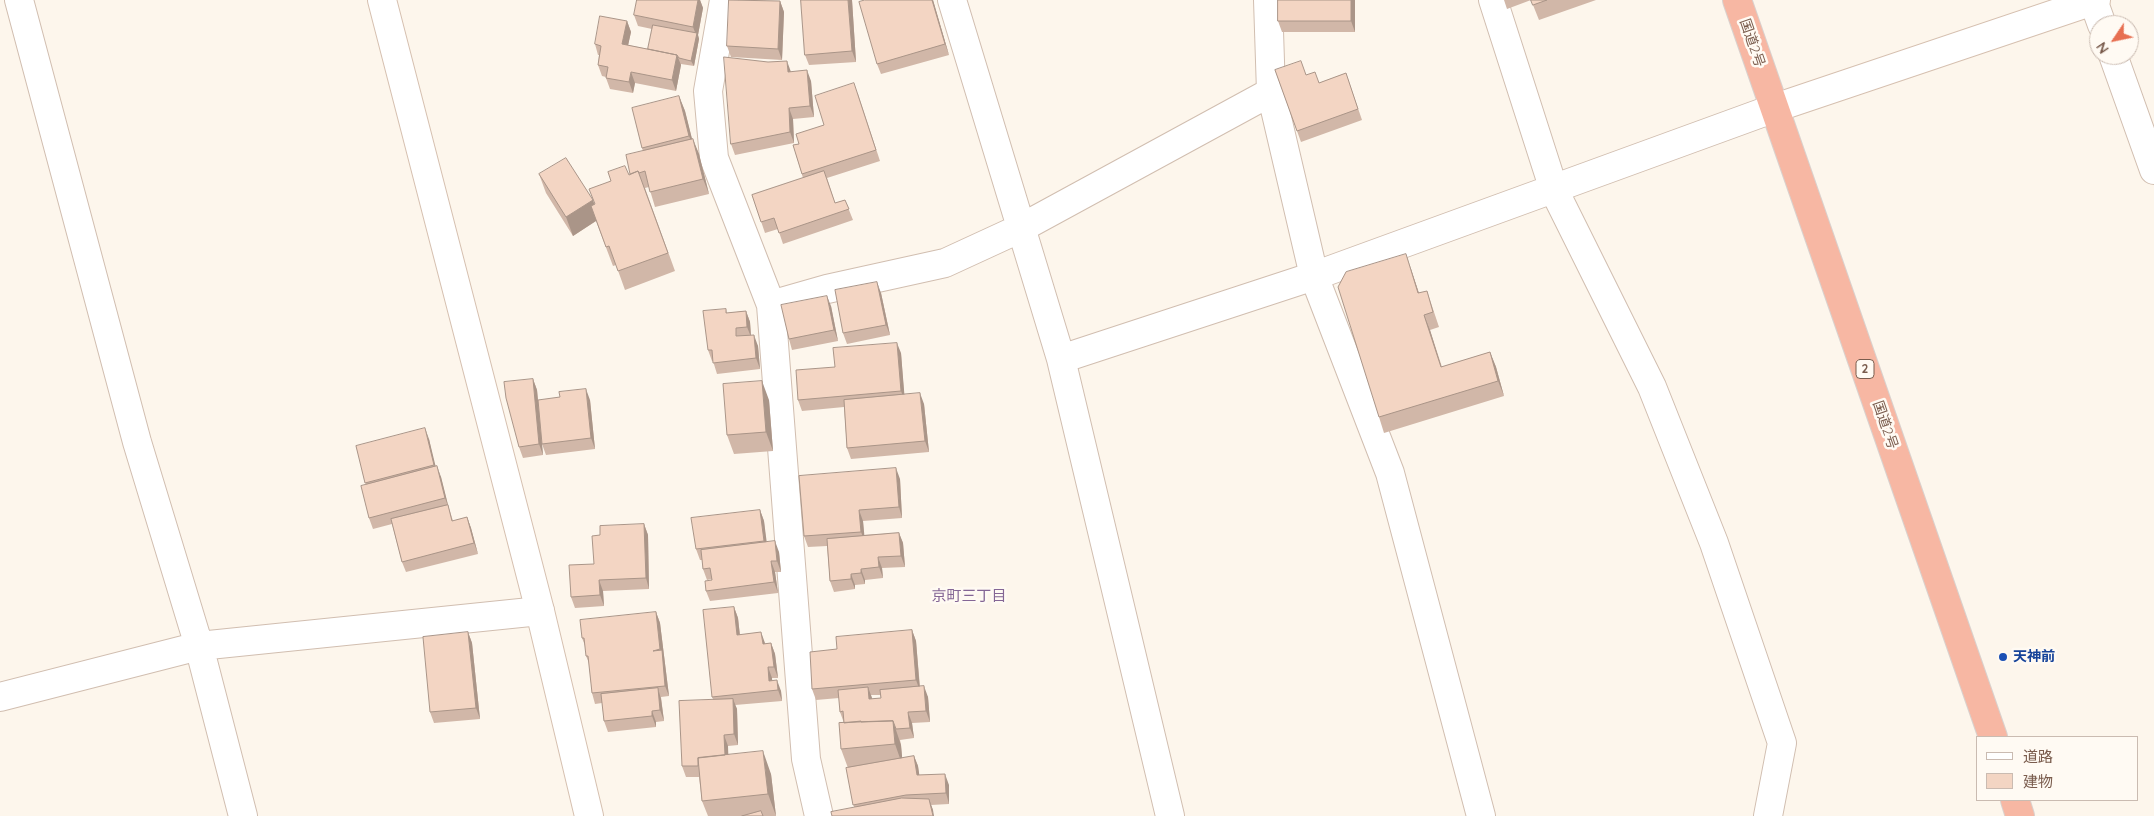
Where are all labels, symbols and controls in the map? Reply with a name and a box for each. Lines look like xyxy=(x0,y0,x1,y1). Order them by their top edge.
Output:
north arrow xyxy=(2089,15,2139,65)
street label: 国道2号 xyxy=(1736,17,1768,69)
text: N xyxy=(2092,39,2113,57)
road number: 2 xyxy=(1856,359,1874,378)
street label: 国道2号 xyxy=(1869,399,1901,451)
district label: 京町三丁目 xyxy=(932,587,1006,605)
place label: 天神前 xyxy=(2013,649,2055,665)
marker: 天神前 xyxy=(1997,651,2009,663)
legend xyxy=(1976,736,2139,801)
text: 道路 xyxy=(2023,747,2053,766)
text: 建物 xyxy=(2023,772,2053,791)

